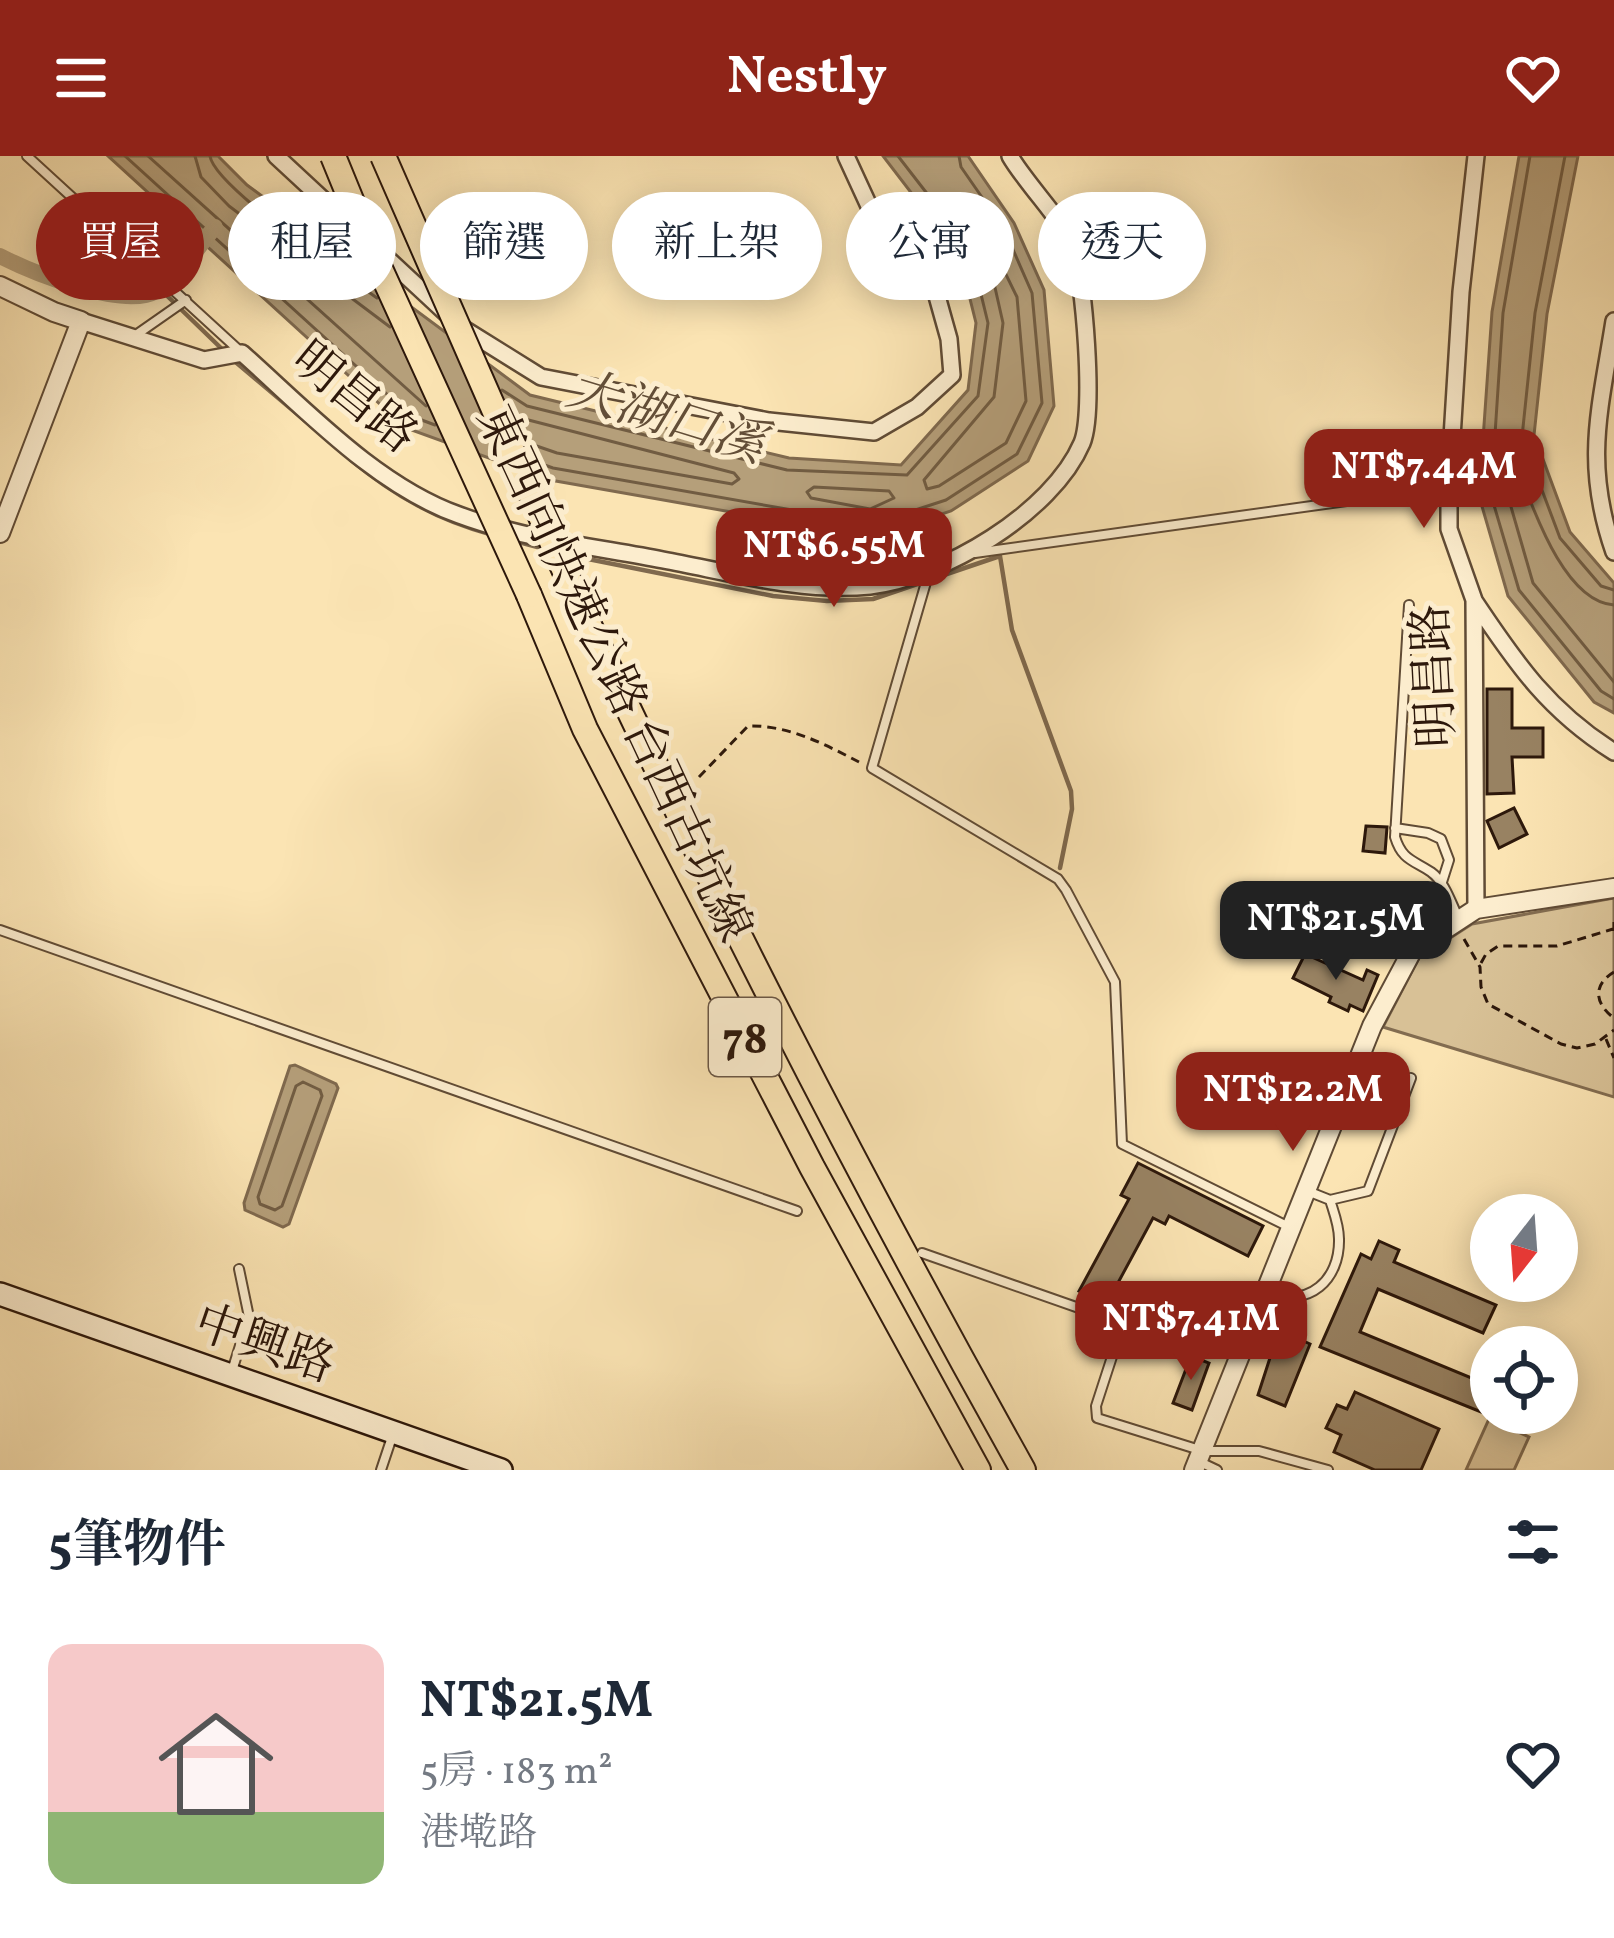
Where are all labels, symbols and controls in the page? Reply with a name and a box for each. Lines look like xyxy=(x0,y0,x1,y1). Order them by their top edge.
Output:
text: Nestly xyxy=(727,41,887,116)
icon: menu xyxy=(48,45,114,111)
icon: heart xyxy=(1500,45,1566,111)
chip: 買屋 xyxy=(36,192,204,300)
chip: 租屋 xyxy=(228,192,396,300)
chip: 篩選 xyxy=(420,192,588,300)
chip: 新上架 xyxy=(612,192,822,300)
chip: 公寓 xyxy=(846,192,1014,300)
chip: 透天 xyxy=(1038,192,1206,300)
street label: 明昌路 xyxy=(276,328,430,471)
water label: 大湖口溪 xyxy=(558,356,778,485)
street label: 東西向快速公路 台西古坑線 xyxy=(458,395,766,954)
pin: NT$7.44M xyxy=(1300,429,1548,531)
text: NT$7.44M xyxy=(1331,441,1517,495)
pin: NT$6.55M xyxy=(710,508,958,610)
text: NT$6.55M xyxy=(743,520,925,574)
street label: 明昌路 xyxy=(1399,602,1474,749)
pin: NT$21.5M xyxy=(1212,881,1460,983)
text: NT$21.5M xyxy=(1247,893,1425,947)
road number: 78 xyxy=(709,998,781,1076)
pin: NT$12.2M xyxy=(1169,1052,1417,1154)
text: NT$12.2M xyxy=(1203,1064,1383,1118)
north arrow xyxy=(1470,1194,1578,1302)
map controls xyxy=(1470,1194,1578,1434)
pin: NT$7.41M xyxy=(1067,1281,1315,1383)
street label: 中興路 xyxy=(185,1291,343,1401)
text: NT$7.41M xyxy=(1102,1293,1280,1347)
button: locate xyxy=(1470,1326,1578,1434)
icon: filters xyxy=(1500,1509,1566,1575)
text: 5筆物件 xyxy=(48,1512,226,1583)
text: NT$21.5M xyxy=(420,1667,653,1738)
icon: home xyxy=(144,1692,288,1836)
icon: heart xyxy=(1500,1731,1566,1797)
text: 5房 · 183 m² xyxy=(420,1746,613,1800)
text: 港墘路 xyxy=(420,1808,537,1862)

